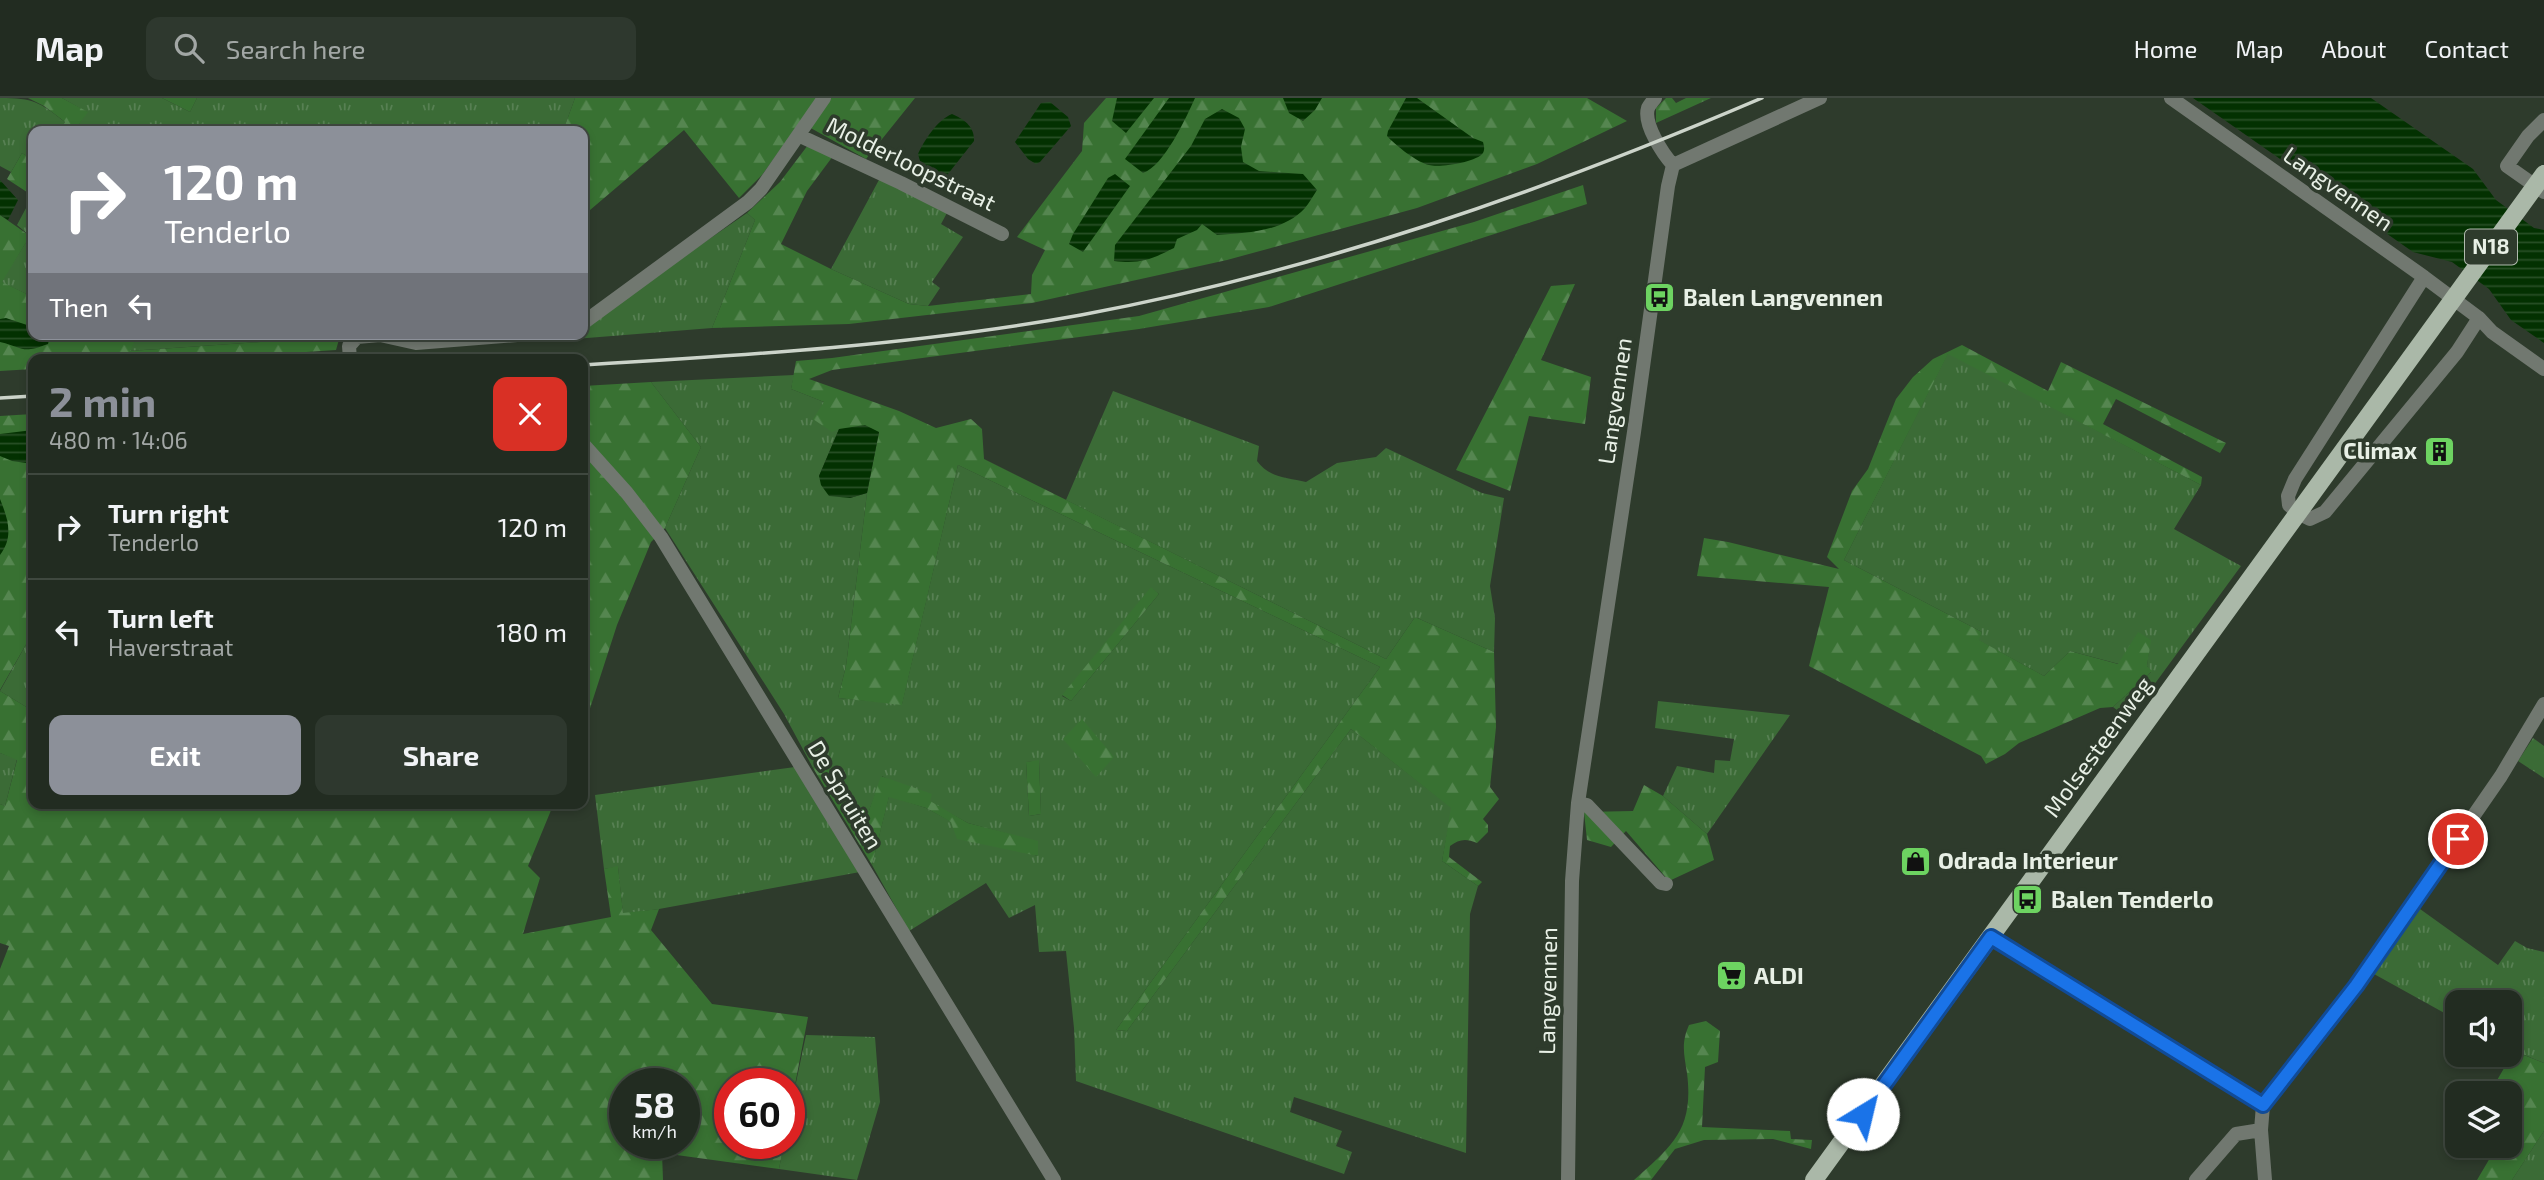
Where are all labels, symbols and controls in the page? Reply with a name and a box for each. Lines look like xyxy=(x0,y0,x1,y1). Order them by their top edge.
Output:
search box xyxy=(146,17,636,80)
text: Map xyxy=(35,28,104,68)
icon: search xyxy=(170,29,208,67)
text: Search here xyxy=(226,33,365,64)
text: Home xyxy=(2134,34,2197,63)
text: Map xyxy=(2235,34,2283,63)
text: About xyxy=(2321,34,2387,63)
text: Contact xyxy=(2425,34,2509,63)
street label: Molderloopstraat xyxy=(822,110,1001,216)
street label: Langvennen xyxy=(2278,140,2399,236)
text: 120 m xyxy=(164,151,298,210)
icon: right xyxy=(49,154,140,245)
text: Tenderlo xyxy=(164,211,291,249)
road number: N18 xyxy=(2465,230,2517,264)
bus stop icon: Balen Langvennen xyxy=(1643,281,1677,315)
place label: Balen Langvennen xyxy=(1683,283,1883,311)
icon: left xyxy=(122,287,160,325)
text: Then xyxy=(49,291,108,322)
street label: Langvennen xyxy=(1591,336,1637,466)
text: 2 min xyxy=(49,375,156,425)
button: close xyxy=(493,377,567,451)
text: 480 m · 14:06 xyxy=(49,426,188,454)
building icon: Climax xyxy=(2423,434,2457,468)
place label: Climax xyxy=(2343,436,2417,464)
text: Turn right xyxy=(108,497,229,528)
icon: right xyxy=(49,508,87,546)
text: 120 m xyxy=(498,511,567,542)
text: Tenderlo xyxy=(108,528,199,556)
text: Turn left xyxy=(108,602,214,633)
icon: left xyxy=(49,613,87,651)
text: 180 m xyxy=(497,616,567,647)
text: Haverstraat xyxy=(108,633,233,661)
street label: Molsesteenweg xyxy=(2037,671,2158,822)
button: Exit xyxy=(49,715,301,795)
button: Share xyxy=(315,715,567,795)
street label: De Spruiten xyxy=(803,735,889,854)
pin xyxy=(2428,809,2488,869)
icon: arrive xyxy=(2439,820,2477,858)
shop icon: Odrada Interieur xyxy=(1898,844,1932,878)
place label: Odrada Interieur xyxy=(1938,846,2118,874)
bus stop icon: Balen Tenderlo xyxy=(2011,883,2045,917)
place label: Balen Tenderlo xyxy=(2051,885,2214,913)
street label: Langvennen xyxy=(1532,927,1562,1055)
supermarket icon: ALDI xyxy=(1714,959,1748,993)
place label: ALDI xyxy=(1754,961,1804,989)
map controls xyxy=(2445,990,2522,1158)
button: sound xyxy=(2445,990,2522,1067)
speed limit sign: 60 xyxy=(714,1068,805,1159)
position arrow xyxy=(1826,1077,1900,1151)
button: layers xyxy=(2445,1081,2522,1158)
text: 58 xyxy=(634,1083,675,1125)
text: km/h xyxy=(632,1120,677,1142)

